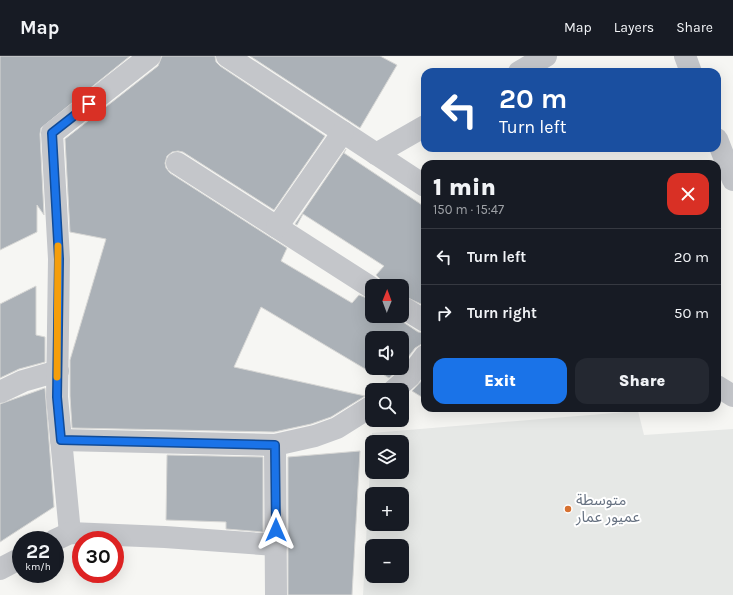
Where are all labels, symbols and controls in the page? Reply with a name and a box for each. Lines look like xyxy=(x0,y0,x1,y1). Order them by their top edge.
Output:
text: Map xyxy=(20,17,59,39)
text: Map xyxy=(564,19,592,36)
text: Layers xyxy=(614,19,654,36)
text: Share xyxy=(676,19,713,36)
text: 20 m xyxy=(499,82,567,115)
icon: left xyxy=(433,84,485,136)
pin xyxy=(72,87,106,121)
icon: arrive xyxy=(78,93,100,115)
text: Turn left xyxy=(499,116,567,138)
text: 1 min xyxy=(433,173,496,201)
button: close xyxy=(667,173,709,215)
text: 150 m · 15:47 xyxy=(433,202,504,217)
icon: left xyxy=(433,246,455,268)
text: Turn left xyxy=(467,248,526,266)
text: 20 m xyxy=(674,248,709,266)
north arrow xyxy=(365,279,409,323)
map controls xyxy=(365,279,409,583)
icon: right xyxy=(433,302,455,324)
text: Turn right xyxy=(467,304,537,322)
text: 50 m xyxy=(674,304,709,322)
button: sound xyxy=(365,331,409,375)
button: Exit xyxy=(433,358,567,404)
button: Share xyxy=(575,358,709,404)
button: search xyxy=(365,383,409,427)
button: layers xyxy=(365,435,409,479)
button: + xyxy=(365,487,409,531)
place label: متوسطة عميور عمار xyxy=(575,491,640,526)
marker: متوسطة عميور عمار xyxy=(563,504,573,514)
position arrow xyxy=(255,509,297,551)
speed limit sign: 30 xyxy=(72,531,124,583)
button: − xyxy=(365,539,409,583)
text: 22 xyxy=(26,540,50,563)
text: km/h xyxy=(25,561,51,573)

